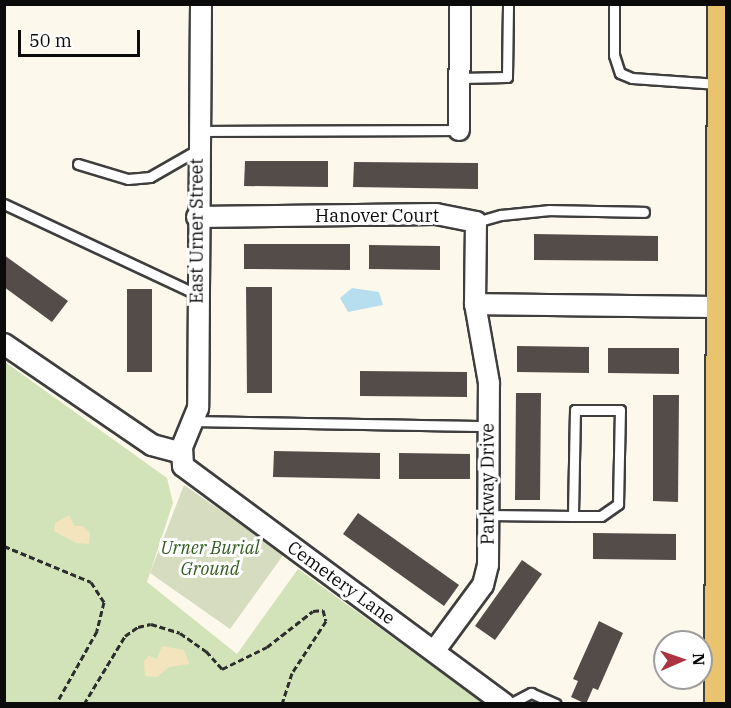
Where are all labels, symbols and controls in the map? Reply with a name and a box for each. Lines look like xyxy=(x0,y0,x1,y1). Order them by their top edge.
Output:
scale bar xyxy=(21,18,142,56)
text: 50 m xyxy=(29,29,72,52)
street label: East Urner Street xyxy=(186,158,208,304)
street label: Hanover Court xyxy=(315,205,439,227)
street label: Parkway Drive xyxy=(477,423,499,545)
street label: Cemetery Lane xyxy=(283,537,399,629)
park label: Urner Burial Ground xyxy=(160,538,260,580)
north arrow xyxy=(653,630,713,690)
text: N xyxy=(689,653,709,666)

